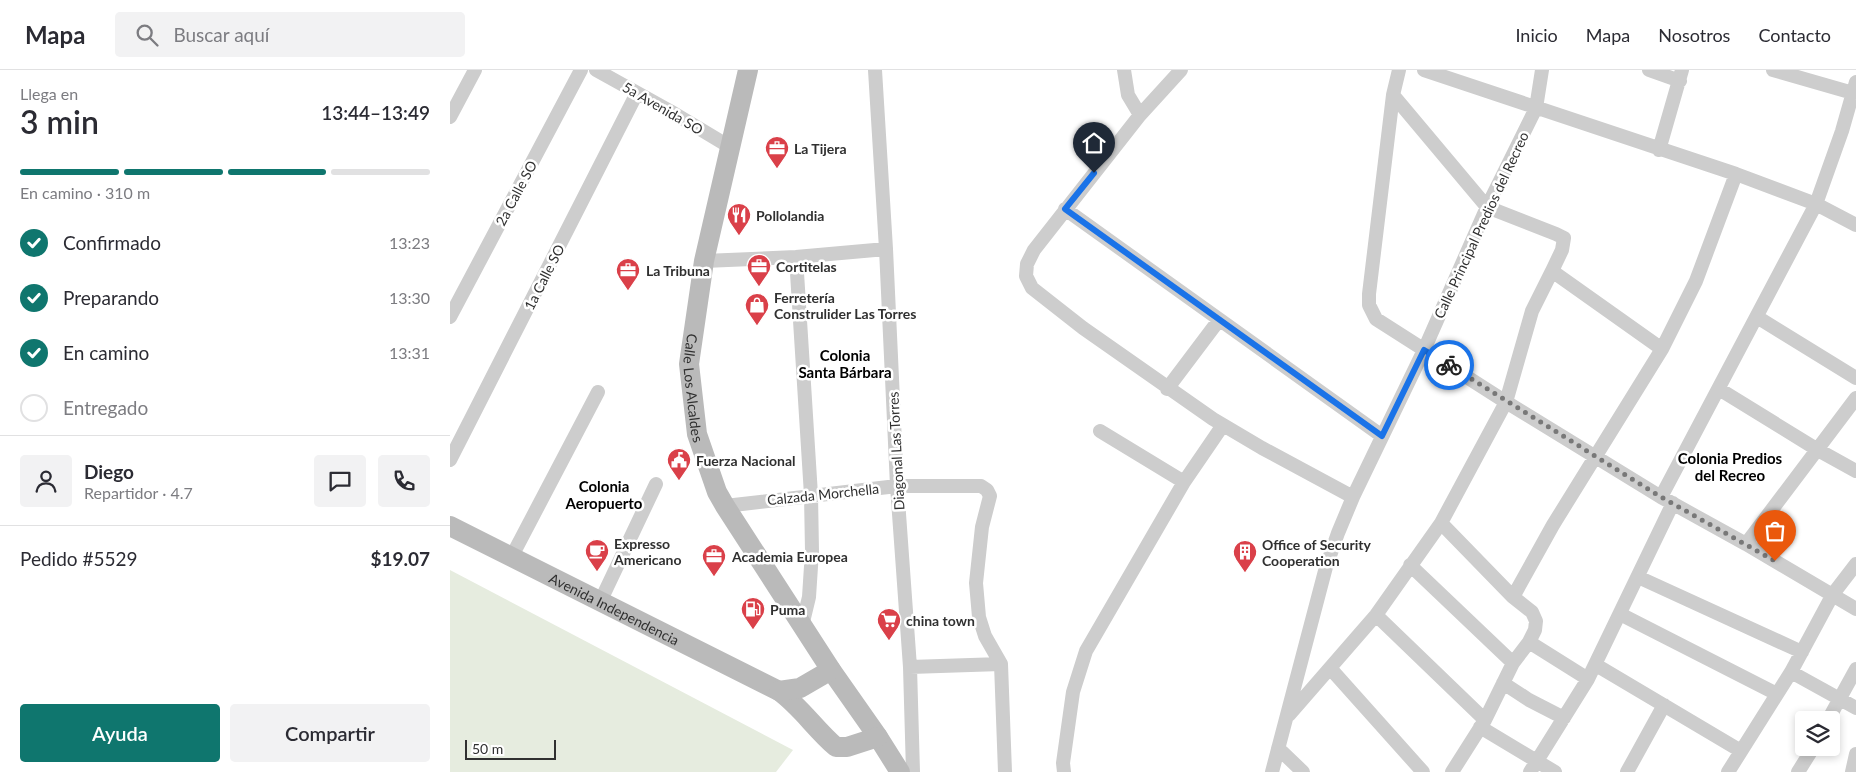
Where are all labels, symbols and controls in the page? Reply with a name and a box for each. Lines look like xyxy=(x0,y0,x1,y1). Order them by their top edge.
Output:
search box xyxy=(115,12,465,57)
text: Mapa xyxy=(25,20,85,49)
icon: search xyxy=(133,21,161,49)
text: Buscar aquí xyxy=(173,23,269,46)
text: Inicio xyxy=(1515,24,1558,46)
text: Mapa xyxy=(1586,24,1630,46)
text: Nosotros xyxy=(1658,24,1730,46)
text: Contacto xyxy=(1758,24,1831,46)
street label: 5a Avenida SO xyxy=(620,78,706,138)
text: Llega en xyxy=(20,84,78,103)
text: 13:44–13:49 xyxy=(321,101,430,124)
text: 3 min xyxy=(20,102,99,141)
pin xyxy=(1073,122,1115,173)
icon: home xyxy=(1080,129,1108,157)
street label: Calle Principal Predios del Recreo xyxy=(1430,129,1532,321)
office icon: La Tijera xyxy=(764,135,790,169)
place label: La Tijera xyxy=(794,140,847,157)
street label: 2a Calle SO xyxy=(492,158,540,228)
text: En camino · 310 m xyxy=(20,183,150,202)
restaurant icon: Pollolandia xyxy=(726,202,752,236)
place label: Pollolandia xyxy=(756,207,824,224)
icon: check xyxy=(20,229,48,257)
text: Confirmado xyxy=(63,231,161,254)
text: 13:23 xyxy=(389,233,430,252)
street label: 1a Calle SO xyxy=(520,241,568,313)
office icon: Cortitelas xyxy=(746,253,772,287)
office icon: La Tribuna xyxy=(615,257,641,291)
place label: Cortitelas xyxy=(776,258,837,275)
place label: La Tribuna xyxy=(646,262,710,279)
icon: check xyxy=(20,284,48,312)
text: Preparando xyxy=(63,286,159,309)
text: 13:30 xyxy=(389,288,430,307)
place label: Ferretería Construlider Las Torres xyxy=(774,289,916,322)
shop icon: Ferretería Construlider Las Torres xyxy=(744,292,770,326)
street label: Calle Los Alcaldes xyxy=(681,333,708,444)
icon: check xyxy=(20,339,48,367)
courier xyxy=(1424,340,1474,390)
text: En camino xyxy=(63,341,149,364)
text: 13:31 xyxy=(389,343,430,362)
district label: Colonia Santa Bárbara xyxy=(798,346,892,381)
icon: bike xyxy=(1435,351,1463,379)
street label: Diagonal Las Torres xyxy=(884,391,908,511)
text: Entregado xyxy=(63,396,148,419)
public building icon: Fuerza Nacional xyxy=(666,447,692,481)
district label: Colonia Predios del Recreo xyxy=(1678,449,1783,484)
place label: Fuerza Nacional xyxy=(696,452,796,469)
button: person xyxy=(20,455,72,507)
button: chat xyxy=(314,455,366,507)
button: phone xyxy=(378,455,430,507)
text: Diego xyxy=(84,460,134,483)
district label: Colonia Aeropuerto xyxy=(565,477,643,512)
street label: Calzada Morchella xyxy=(766,480,880,508)
text: Repartidor · 4.7 xyxy=(84,483,193,502)
pin xyxy=(1754,510,1796,561)
icon: bag xyxy=(1761,517,1789,545)
place label: Expresso Americano xyxy=(613,535,681,568)
place label: Office of Security Cooperation xyxy=(1262,536,1371,569)
cafe icon: Expresso Americano xyxy=(584,538,610,572)
building icon: Office of Security Cooperation xyxy=(1232,539,1258,573)
office icon: Academia Europea xyxy=(701,543,727,577)
text: Pedido #5529 xyxy=(20,547,138,570)
text: $19.07 xyxy=(370,547,430,570)
place label: Academia Europea xyxy=(731,548,848,565)
street label: Avenida Independencia xyxy=(547,569,682,648)
fuel station icon: Puma xyxy=(740,596,766,630)
place label: Puma xyxy=(770,601,805,618)
supermarket icon: china town xyxy=(876,607,902,641)
place label: china town xyxy=(906,612,975,629)
button: Ayuda xyxy=(20,704,220,762)
button: Compartir xyxy=(230,704,430,762)
map controls xyxy=(1795,711,1840,756)
button: layers xyxy=(1795,711,1840,756)
scale bar xyxy=(465,737,556,760)
text: 50 m xyxy=(472,740,503,757)

